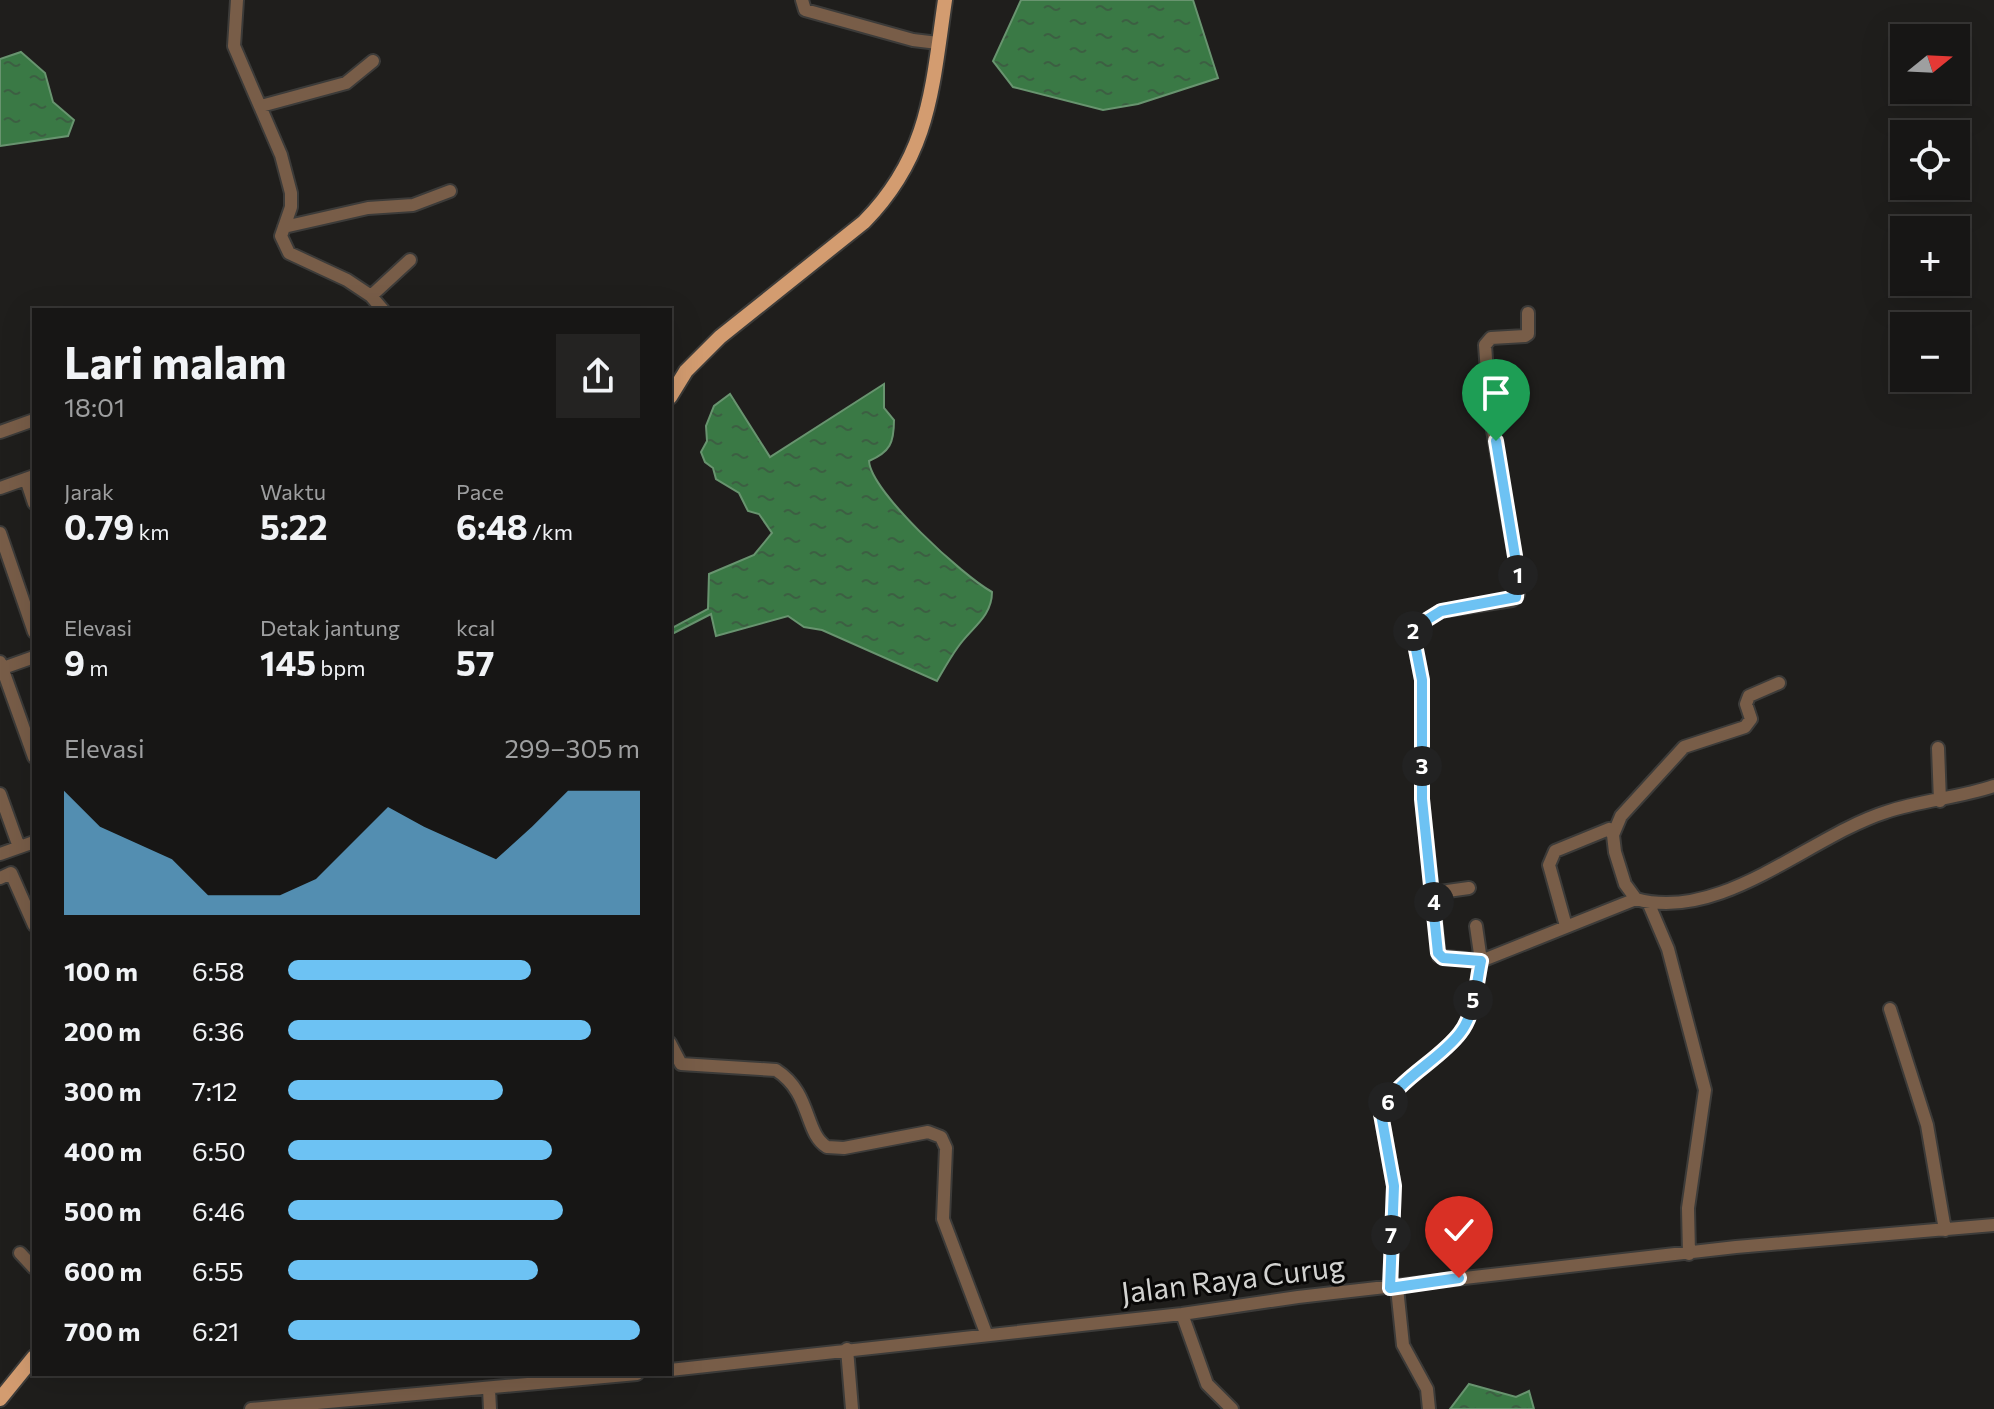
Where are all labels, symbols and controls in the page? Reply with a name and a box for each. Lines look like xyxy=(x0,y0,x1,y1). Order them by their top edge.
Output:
north arrow xyxy=(1890,24,1970,104)
map controls xyxy=(1890,24,1970,392)
button: locate xyxy=(1890,120,1970,200)
button: + xyxy=(1890,216,1970,296)
button: − xyxy=(1890,312,1970,392)
text: Lari malam xyxy=(64,334,287,388)
button: share xyxy=(556,334,640,418)
pin xyxy=(1462,359,1530,441)
icon: arrive xyxy=(1474,371,1518,415)
text: 18:01 xyxy=(64,391,125,422)
text: Jarak xyxy=(64,478,114,505)
text: Waktu xyxy=(260,478,326,505)
text: Pace xyxy=(456,478,504,505)
text: 0.79 xyxy=(64,505,134,547)
text: 5:22 xyxy=(260,505,328,547)
text: 6:48 xyxy=(456,505,528,547)
text: km xyxy=(134,518,170,545)
text: /km xyxy=(528,518,573,545)
pin: 1 xyxy=(1498,555,1538,595)
text: 1 xyxy=(1513,561,1523,588)
pin: 2 xyxy=(1393,611,1433,651)
text: Elevasi xyxy=(64,614,132,641)
text: Detak jantung xyxy=(260,614,400,641)
text: kcal xyxy=(456,614,495,641)
text: 2 xyxy=(1407,617,1419,644)
text: 9 xyxy=(64,641,85,683)
text: 145 xyxy=(260,641,316,683)
text: 57 xyxy=(456,641,495,683)
text: m xyxy=(85,654,108,681)
text: bpm xyxy=(316,654,366,681)
text: Elevasi xyxy=(64,732,145,763)
text: 299–305 m xyxy=(504,732,640,763)
pin: 3 xyxy=(1402,746,1442,786)
text: 3 xyxy=(1416,752,1428,779)
pin: 4 xyxy=(1414,882,1454,922)
text: 4 xyxy=(1427,888,1441,915)
text: 100 m xyxy=(64,955,138,986)
text: 6:58 xyxy=(192,955,245,986)
pin: 5 xyxy=(1453,980,1493,1020)
text: 5 xyxy=(1467,986,1479,1013)
text: 200 m xyxy=(64,1015,141,1046)
text: 6:36 xyxy=(192,1015,245,1046)
text: 300 m xyxy=(64,1075,141,1106)
text: 7:12 xyxy=(192,1075,237,1106)
pin: 6 xyxy=(1368,1082,1408,1122)
text: 6 xyxy=(1381,1088,1395,1115)
text: 400 m xyxy=(64,1135,142,1166)
text: 6:50 xyxy=(192,1135,246,1166)
text: 500 m xyxy=(64,1195,141,1226)
text: 6:46 xyxy=(192,1195,245,1226)
pin xyxy=(1425,1196,1493,1278)
icon: check xyxy=(1437,1208,1481,1252)
pin: 7 xyxy=(1371,1215,1411,1255)
text: 7 xyxy=(1385,1221,1397,1248)
street label: Jalan Raya Curug xyxy=(1119,1245,1347,1310)
text: 600 m xyxy=(64,1255,142,1286)
text: 6:55 xyxy=(192,1255,244,1286)
text: 700 m xyxy=(64,1315,140,1346)
text: 6:21 xyxy=(192,1315,239,1346)

